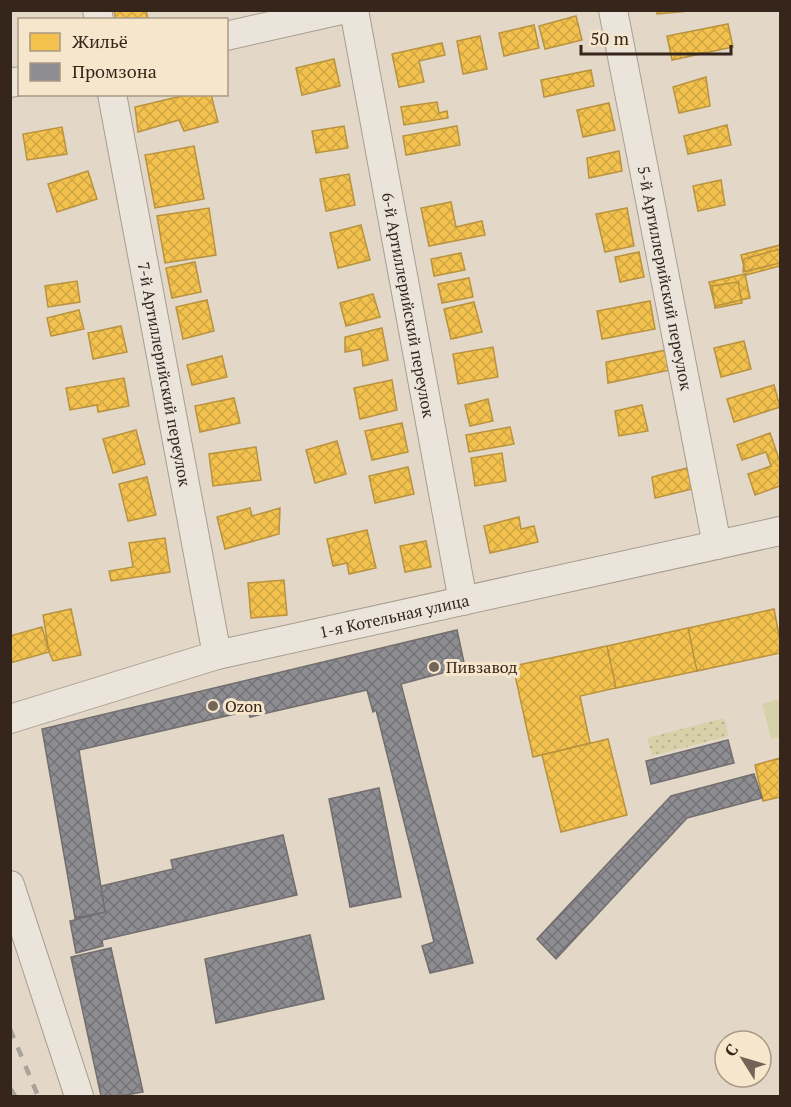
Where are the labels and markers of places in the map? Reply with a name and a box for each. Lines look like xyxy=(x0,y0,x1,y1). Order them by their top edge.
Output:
place label: Пивзавод xyxy=(446,656,517,678)
marker: Пивзавод xyxy=(427,660,441,674)
place label: Ozon xyxy=(225,695,263,717)
marker: Ozon xyxy=(206,699,220,713)

